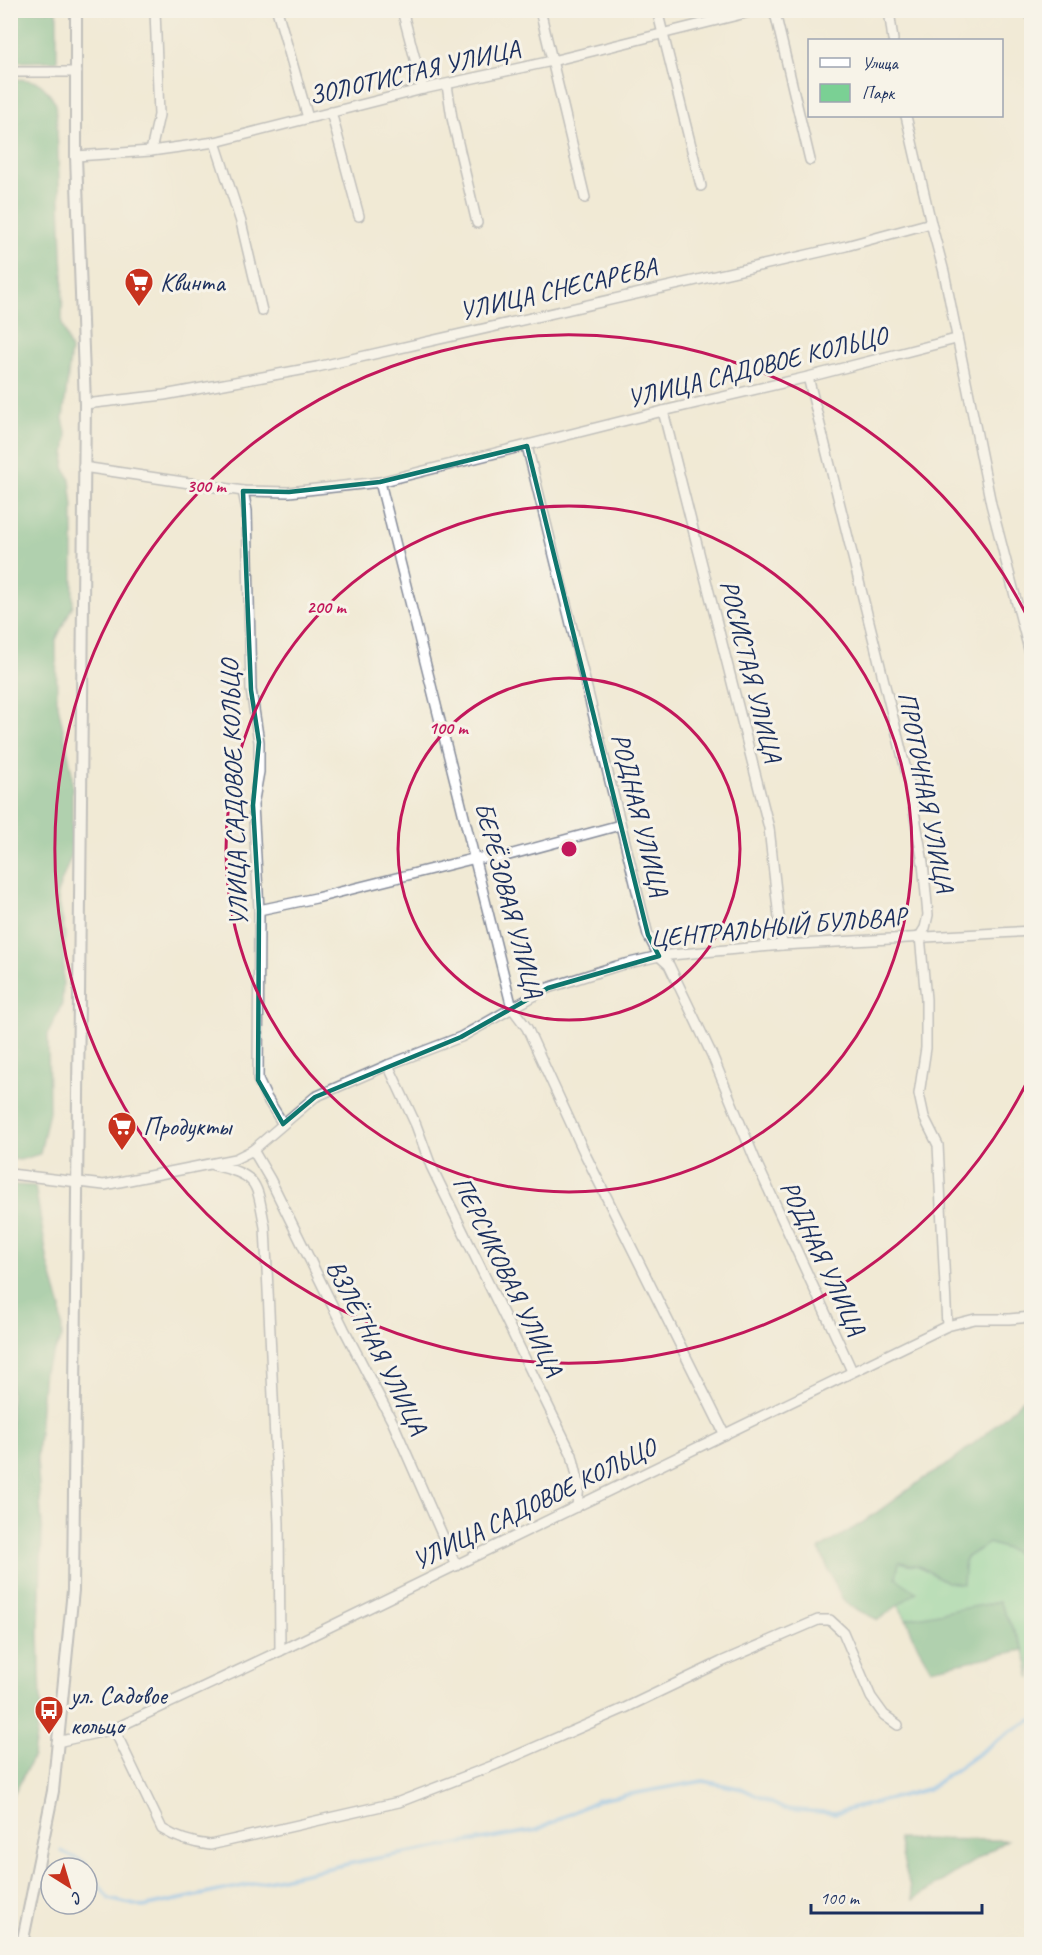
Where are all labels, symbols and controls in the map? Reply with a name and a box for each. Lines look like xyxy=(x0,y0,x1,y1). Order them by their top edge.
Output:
street label: ЗОЛОТИСТАЯ УЛИЦА xyxy=(305,31,524,112)
legend xyxy=(808,39,1003,117)
text: Улица xyxy=(862,52,899,74)
text: Парк xyxy=(862,82,896,104)
street label: УЛИЦА СНЕСАРЕВА xyxy=(456,250,662,328)
supermarket icon: Квинта xyxy=(123,266,155,308)
place label: Квинта xyxy=(160,266,226,299)
street label: УЛИЦА САДОВОЕ КОЛЬЦО xyxy=(624,318,893,415)
text: 300 m xyxy=(187,475,227,497)
street label: РОСИСТАЯ УЛИЦА xyxy=(712,577,790,767)
text: 200 m xyxy=(307,596,347,618)
street label: УЛИЦА САДОВОЕ КОЛЬЦО xyxy=(213,656,255,927)
street label: ПРОТОЧНАЯ УЛИЦА xyxy=(890,689,962,897)
text: 100 m xyxy=(429,717,469,739)
street label: РОДНАЯ УЛИЦА xyxy=(604,730,676,901)
street label: БЕРЁЗОВАЯ УЛИЦА xyxy=(467,798,551,1002)
centre of rings xyxy=(559,839,579,859)
street label: ЦЕНТРАЛЬНЫЙ БУЛЬВАР xyxy=(649,899,910,955)
supermarket icon: Продукты xyxy=(106,1110,138,1152)
place label: Продукты xyxy=(143,1110,234,1143)
street label: ПЕРСИКОВАЯ УЛИЦА xyxy=(445,1171,571,1382)
street label: РОДНАЯ УЛИЦА xyxy=(773,1175,874,1341)
street label: ВЗЛЁТНАЯ УЛИЦА xyxy=(319,1254,436,1440)
street label: УЛИЦА САДОВОЕ КОЛЬЦО xyxy=(407,1429,664,1577)
place label: ул. Садовое кольцо xyxy=(68,1679,169,1742)
bus stop icon: ул. Садовое кольцо xyxy=(33,1694,65,1736)
north arrow xyxy=(39,1856,99,1916)
scale bar xyxy=(811,1877,982,1915)
text: С xyxy=(67,1887,87,1909)
text: 100 m xyxy=(820,1887,861,1909)

